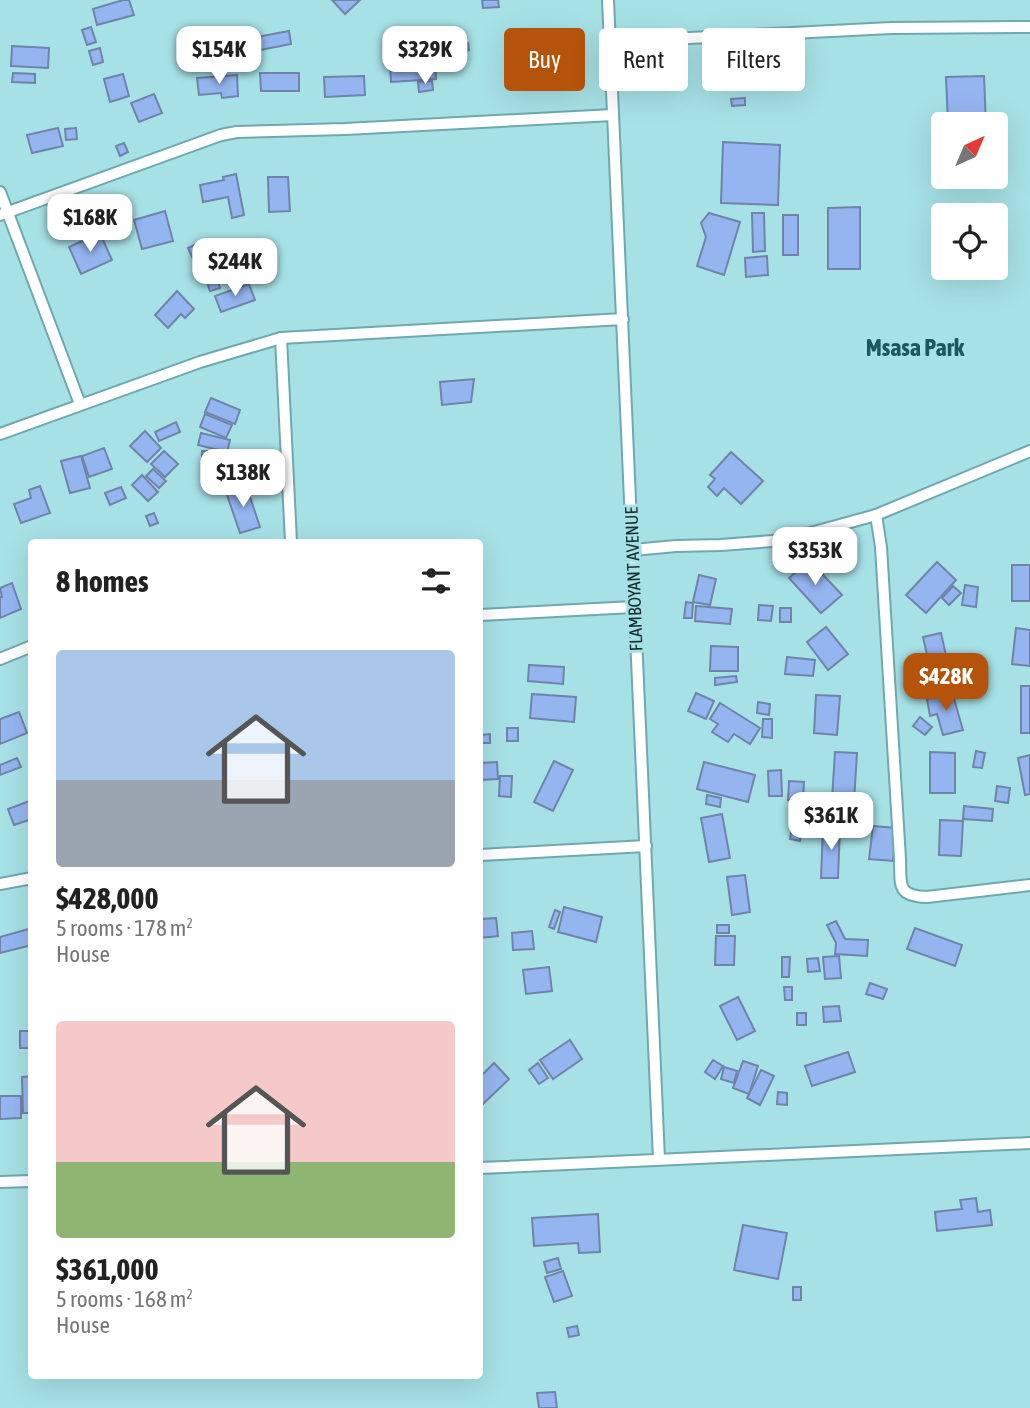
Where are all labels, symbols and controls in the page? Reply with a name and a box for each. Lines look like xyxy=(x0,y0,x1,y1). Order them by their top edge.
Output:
pin: $154K xyxy=(170,27,268,86)
pin: $329K xyxy=(376,27,474,86)
chip: Buy xyxy=(504,28,585,91)
chip: Rent xyxy=(599,28,688,91)
chip: Filters xyxy=(702,28,805,91)
text: $154K xyxy=(192,36,246,62)
text: $329K xyxy=(398,36,452,62)
north arrow xyxy=(931,112,1008,189)
map controls xyxy=(931,112,1008,280)
pin: $168K xyxy=(41,194,139,254)
button: locate xyxy=(931,203,1008,280)
text: $168K xyxy=(63,204,117,230)
pin: $244K xyxy=(186,238,284,298)
text: $244K xyxy=(208,248,262,274)
district label: Msasa Park xyxy=(866,334,965,361)
pin: $138K xyxy=(194,449,292,509)
text: $138K xyxy=(216,459,270,485)
street label: FLAMBOYANT AVENUE xyxy=(620,506,647,652)
pin: $353K xyxy=(766,528,864,587)
text: $353K xyxy=(788,537,842,563)
icon: filters xyxy=(417,562,455,600)
text: 8 homes xyxy=(56,564,149,598)
pin: $428K xyxy=(897,654,995,713)
text: $428K xyxy=(919,663,973,689)
icon: home xyxy=(193,696,319,822)
pin: $361K xyxy=(782,792,880,852)
text: $361K xyxy=(804,802,858,828)
text: $428,000 xyxy=(56,881,159,915)
text: 5 rooms · 178 m² xyxy=(56,915,193,941)
text: House xyxy=(56,941,110,967)
icon: home xyxy=(193,1067,319,1193)
text: $361,000 xyxy=(56,1252,159,1286)
text: 5 rooms · 168 m² xyxy=(56,1286,193,1312)
text: House xyxy=(56,1312,110,1338)

